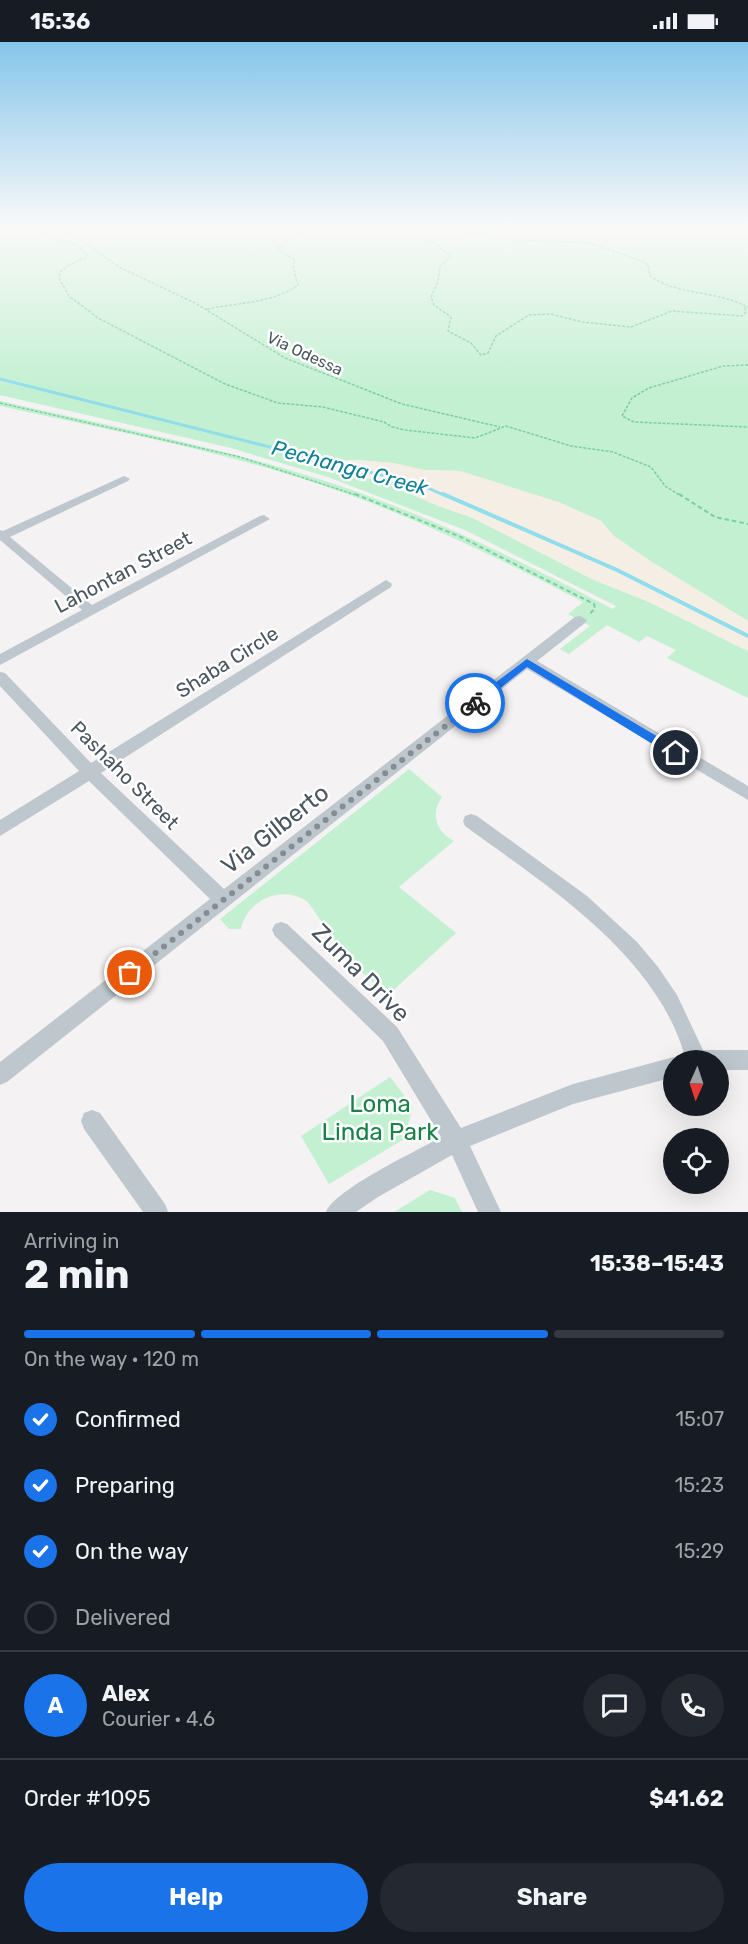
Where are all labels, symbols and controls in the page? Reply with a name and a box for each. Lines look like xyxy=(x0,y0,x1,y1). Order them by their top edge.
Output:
text: 15:36 xyxy=(30,8,90,35)
street label: Via Odessa xyxy=(264,328,346,379)
water label: Pechanga Creek xyxy=(269,435,432,501)
street label: Lahontan Street xyxy=(50,526,196,618)
street label: Shaba Circle xyxy=(171,621,283,703)
courier xyxy=(445,673,505,733)
icon: bike xyxy=(459,687,492,720)
street label: Pashaho Street xyxy=(66,716,184,834)
pin xyxy=(650,727,701,778)
icon: home xyxy=(659,736,692,769)
street label: Via Gilberto xyxy=(216,778,334,880)
street label: Zuma Drive xyxy=(306,918,416,1028)
pin xyxy=(104,947,155,998)
icon: bag xyxy=(113,956,146,989)
north arrow xyxy=(663,1050,729,1116)
map controls xyxy=(663,1050,729,1194)
park label: Loma Linda Park xyxy=(321,1090,439,1146)
button: locate xyxy=(663,1128,729,1194)
text: Arriving in xyxy=(24,1229,119,1253)
text: 15:38–15:43 xyxy=(590,1250,724,1277)
text: 2 min xyxy=(24,1252,130,1298)
text: On the way · 120 m xyxy=(24,1347,199,1371)
icon: check xyxy=(24,1403,57,1436)
text: Confirmed xyxy=(75,1406,181,1433)
text: 15:07 xyxy=(675,1407,724,1431)
icon: check xyxy=(24,1469,57,1502)
text: Preparing xyxy=(75,1472,175,1499)
text: 15:23 xyxy=(675,1473,724,1497)
icon: check xyxy=(24,1535,57,1568)
text: On the way xyxy=(75,1538,189,1565)
text: 15:29 xyxy=(675,1539,724,1563)
text: Delivered xyxy=(75,1604,171,1631)
button: chat xyxy=(583,1674,646,1737)
button: phone xyxy=(661,1674,724,1737)
text: Alex xyxy=(102,1680,150,1707)
text: A xyxy=(48,1692,63,1719)
text: Courier · 4.6 xyxy=(102,1707,215,1731)
text: Order #1095 xyxy=(24,1785,151,1812)
text: $41.62 xyxy=(649,1785,724,1812)
button: Help xyxy=(24,1863,368,1932)
button: Share xyxy=(380,1863,724,1932)

